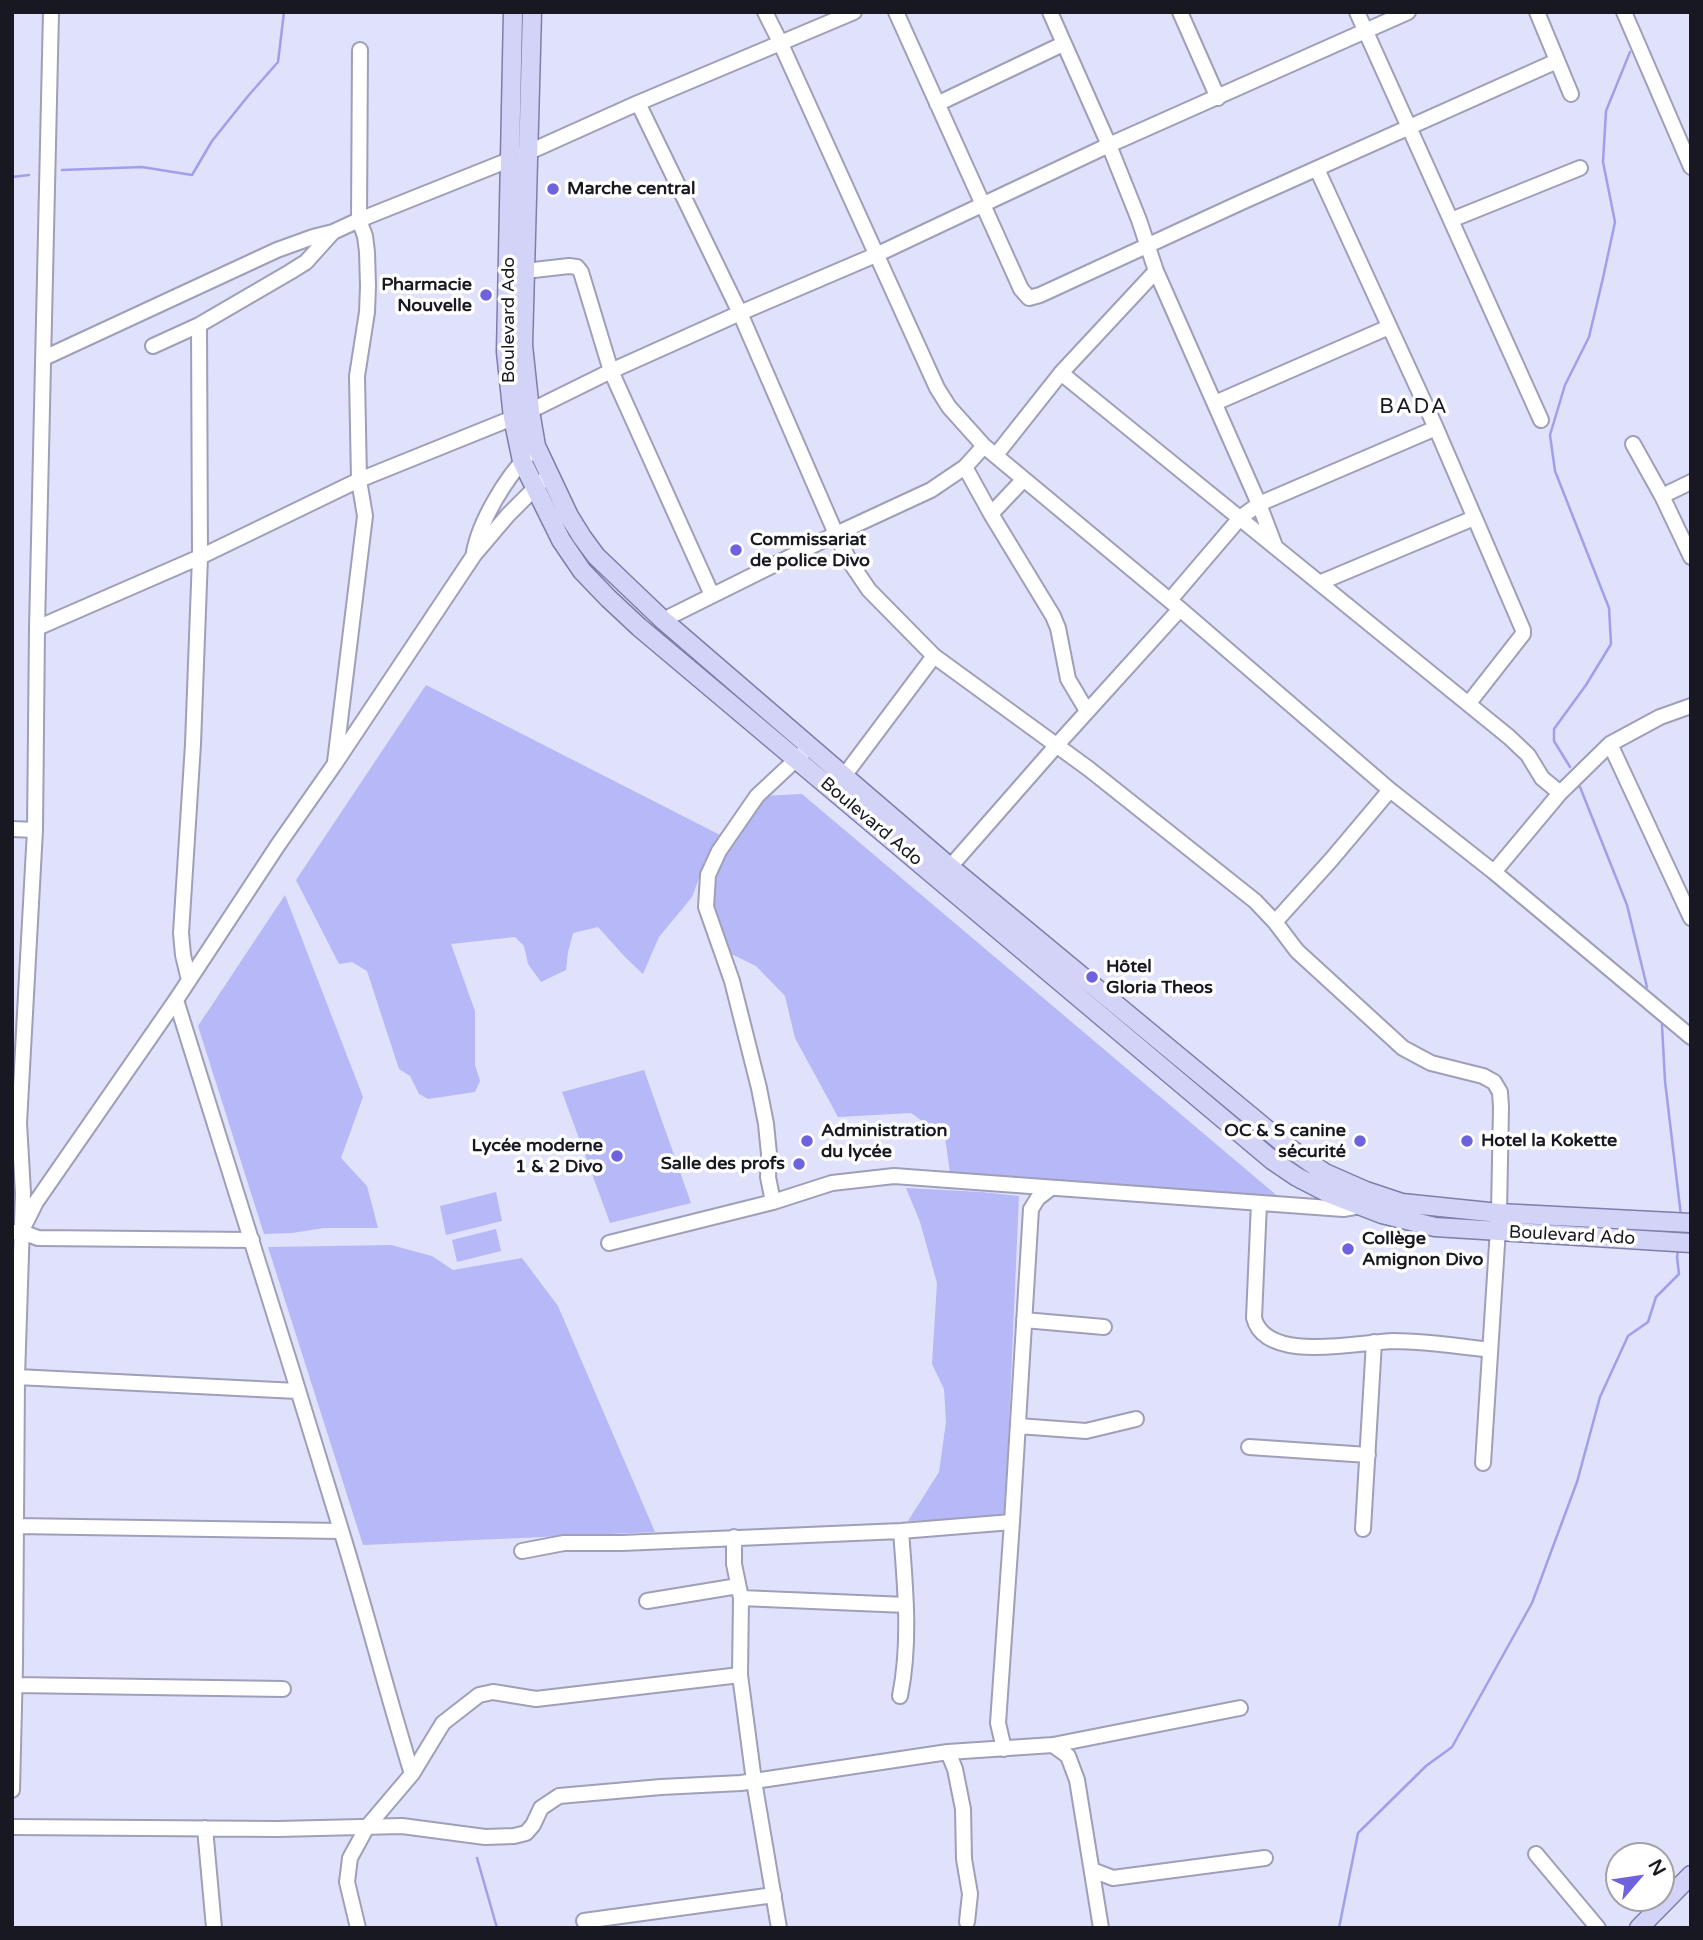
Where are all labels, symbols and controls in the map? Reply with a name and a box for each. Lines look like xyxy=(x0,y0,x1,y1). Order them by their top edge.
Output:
place label: Marche central xyxy=(567,178,695,200)
marker: Marche central xyxy=(545,181,561,197)
street label: Boulevard Ado xyxy=(498,257,520,383)
place label: Pharmacie Nouvelle xyxy=(381,274,472,316)
marker: Pharmacie Nouvelle xyxy=(478,287,494,303)
district label: BADA xyxy=(1380,394,1448,420)
place label: Commissariat de police Divo xyxy=(750,529,870,572)
marker: Commissariat de police Divo xyxy=(728,542,744,558)
street label: Boulevard Ado xyxy=(816,773,926,871)
place label: Hôtel Gloria Theos xyxy=(1106,956,1213,998)
marker: Hôtel Gloria Theos xyxy=(1084,969,1100,985)
place label: Administration du lycée xyxy=(821,1120,948,1162)
place label: OC & S canine sécurité xyxy=(1224,1120,1346,1162)
place label: Hotel la Kokette xyxy=(1481,1130,1617,1152)
marker: Administration du lycée xyxy=(799,1133,815,1149)
marker: OC & S canine sécurité xyxy=(1352,1133,1368,1149)
marker: Hotel la Kokette xyxy=(1459,1133,1475,1149)
place label: Lycée moderne 1 & 2 Divo xyxy=(471,1135,603,1178)
marker: Lycée moderne 1 & 2 Divo xyxy=(609,1148,625,1164)
place label: Salle des profs xyxy=(661,1153,785,1175)
marker: Salle des profs xyxy=(791,1156,807,1172)
street label: Boulevard Ado xyxy=(1508,1222,1636,1250)
place label: Collège Amignon Divo xyxy=(1362,1228,1483,1270)
marker: Collège Amignon Divo xyxy=(1340,1241,1356,1257)
north arrow xyxy=(1605,1842,1675,1912)
text: N xyxy=(1643,1856,1670,1880)

